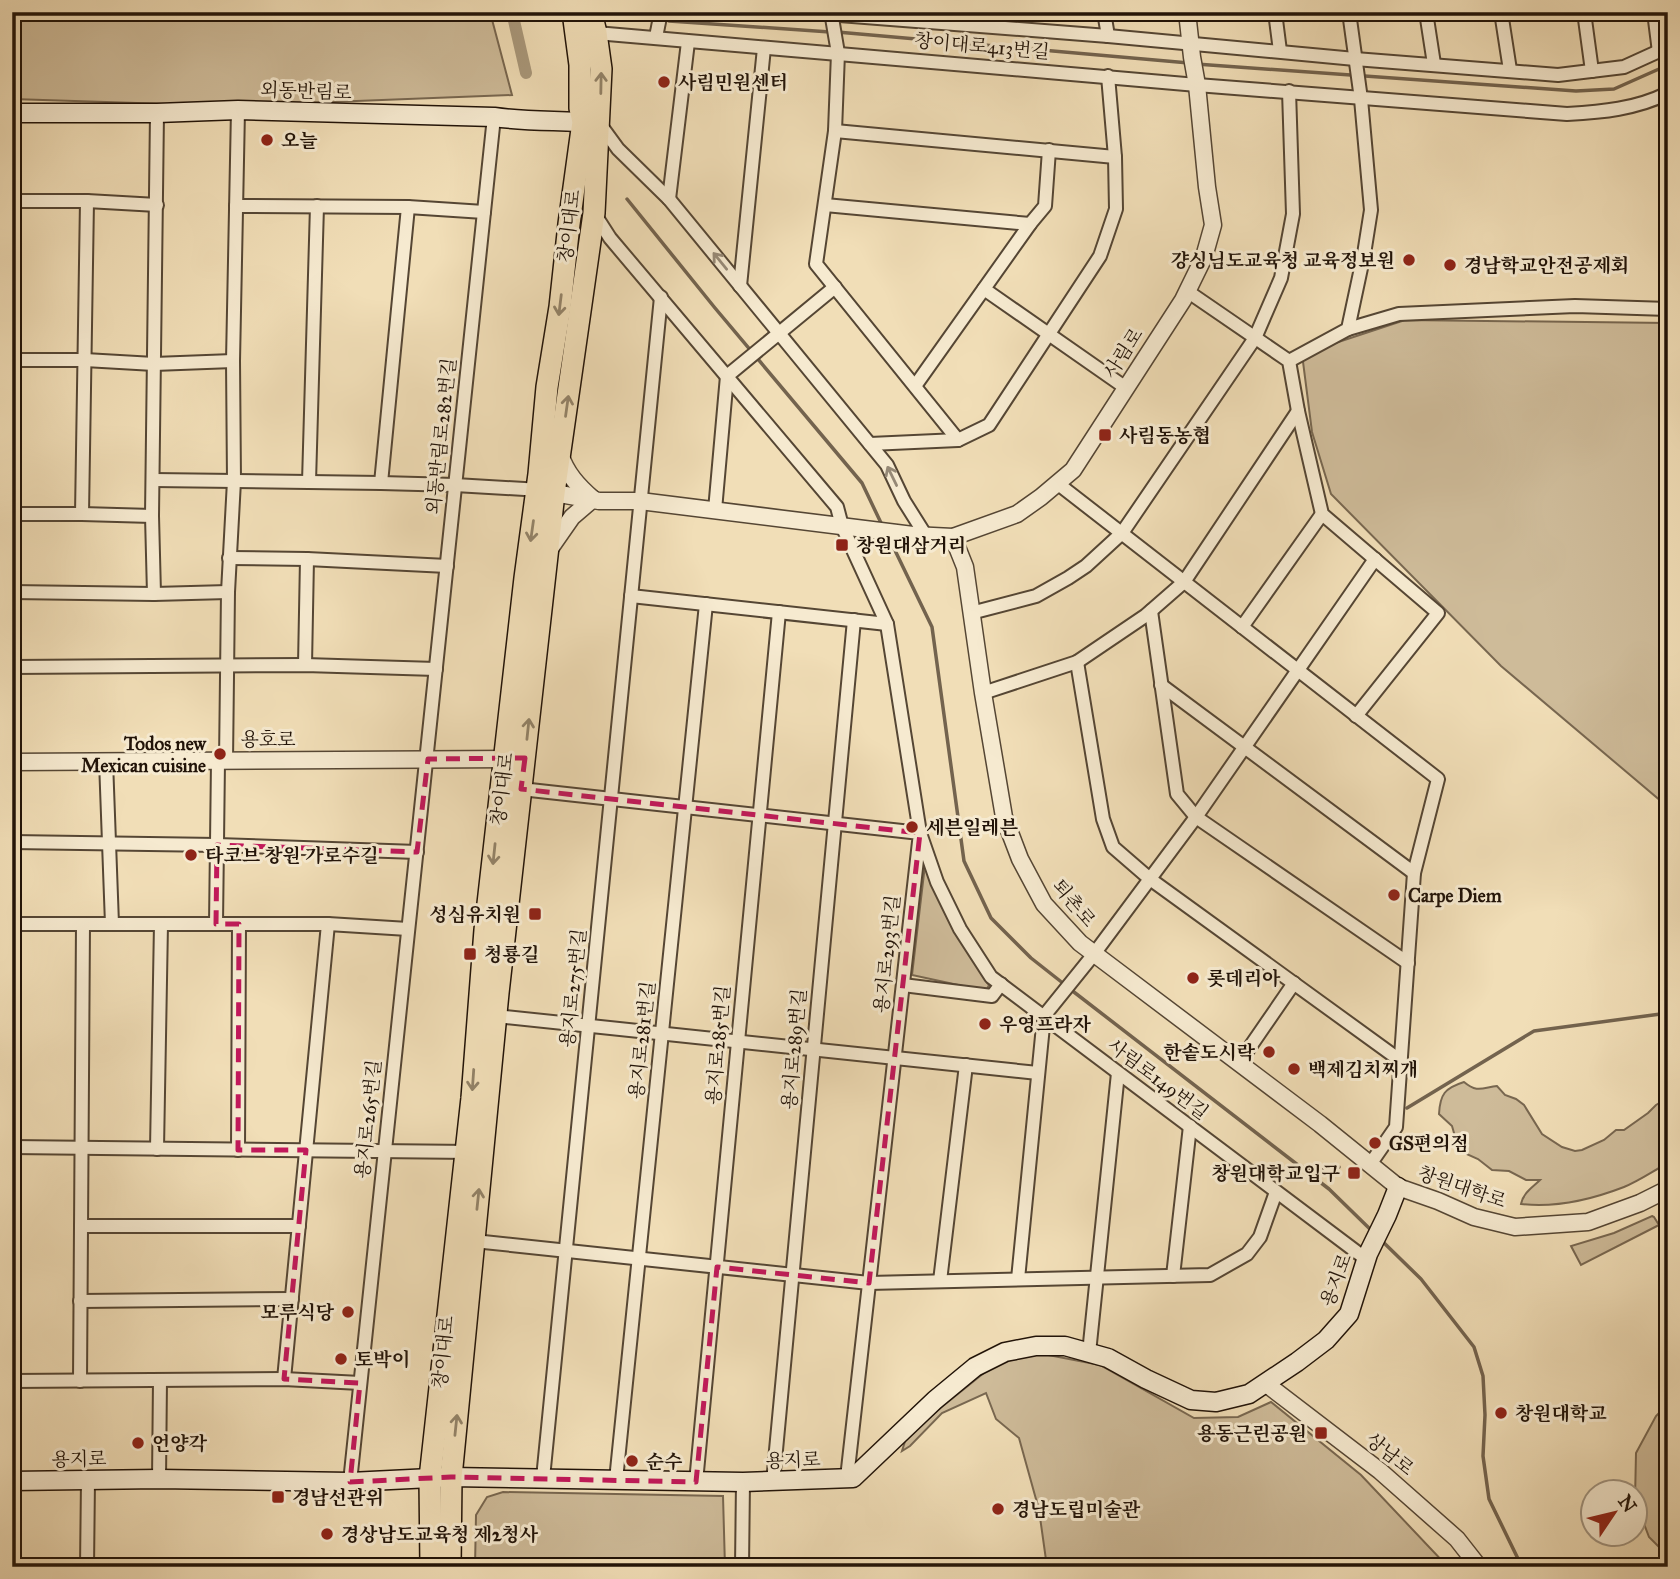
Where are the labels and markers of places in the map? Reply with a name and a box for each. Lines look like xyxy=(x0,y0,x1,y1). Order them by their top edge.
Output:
place label: 사림민원센터 xyxy=(678,71,788,94)
marker: 사림민원센터 xyxy=(656,74,672,90)
place label: 오늘 xyxy=(281,129,318,152)
marker: 오늘 xyxy=(259,132,275,148)
place label: 걍싱님도교육청 교육정보원 xyxy=(1171,249,1395,272)
marker: 걍싱님도교육청 교육정보원 xyxy=(1401,252,1417,268)
place label: 경남학교안전공제회 xyxy=(1464,254,1629,277)
marker: 경남학교안전공제회 xyxy=(1442,257,1458,273)
place label: 사림동농협 xyxy=(1119,424,1211,447)
marker: 사림동농협 xyxy=(1097,427,1113,443)
place label: 창원대삼거리 xyxy=(856,534,966,557)
marker: 창원대삼거리 xyxy=(834,537,850,553)
place label: Todos new Mexican cuisine xyxy=(81,732,208,777)
marker: Todos new Mexican cuisine xyxy=(212,746,228,762)
place label: 세븐일레븐 xyxy=(926,816,1018,839)
marker: 세븐일레븐 xyxy=(904,819,920,835)
place label: 타코브 창원 가로수길 xyxy=(205,844,378,867)
marker: 타코브 창원 가로수길 xyxy=(183,847,199,863)
place label: Carpe Diem xyxy=(1408,884,1502,908)
marker: Carpe Diem xyxy=(1386,887,1402,903)
place label: 성심유치원 xyxy=(429,903,521,926)
marker: 성심유치원 xyxy=(527,906,543,922)
place label: 청룡길 xyxy=(484,943,539,966)
marker: 청룡길 xyxy=(462,946,478,962)
place label: 롯데리아 xyxy=(1207,967,1281,990)
marker: 롯데리아 xyxy=(1185,970,1201,986)
place label: 우영프라자 xyxy=(999,1013,1091,1036)
marker: 우영프라자 xyxy=(977,1016,993,1032)
place label: 한솥도시락 xyxy=(1163,1041,1256,1064)
marker: 한솥도시락 xyxy=(1261,1044,1277,1060)
place label: 백제김치찌개 xyxy=(1308,1058,1418,1081)
marker: 백제김치찌개 xyxy=(1286,1061,1302,1077)
place label: GS편의점 xyxy=(1389,1132,1469,1155)
marker: GS편의점 xyxy=(1367,1135,1383,1151)
place label: 창원대학교입구 xyxy=(1212,1162,1340,1185)
marker: 창원대학교입구 xyxy=(1346,1165,1362,1181)
place label: 모루식당 xyxy=(261,1301,335,1324)
marker: 모루식당 xyxy=(340,1304,356,1320)
place label: 토박이 xyxy=(355,1348,410,1371)
marker: 토박이 xyxy=(333,1351,349,1367)
place label: 창원대학교 xyxy=(1515,1402,1607,1425)
marker: 창원대학교 xyxy=(1493,1405,1509,1421)
place label: 용동근린공원 xyxy=(1197,1422,1307,1445)
marker: 용동근린공원 xyxy=(1313,1425,1329,1441)
place label: 언양각 xyxy=(152,1432,208,1455)
marker: 언양각 xyxy=(130,1435,146,1451)
place label: 순수 xyxy=(646,1450,683,1473)
marker: 순수 xyxy=(624,1453,640,1469)
place label: 경남선관위 xyxy=(292,1486,384,1509)
marker: 경남선관위 xyxy=(270,1489,286,1505)
place label: 경남도립미술관 xyxy=(1012,1498,1141,1521)
marker: 경남도립미술관 xyxy=(990,1501,1006,1517)
place label: 경상남도교육청 제2청사 xyxy=(341,1523,539,1546)
marker: 경상남도교육청 제2청사 xyxy=(319,1526,335,1542)

